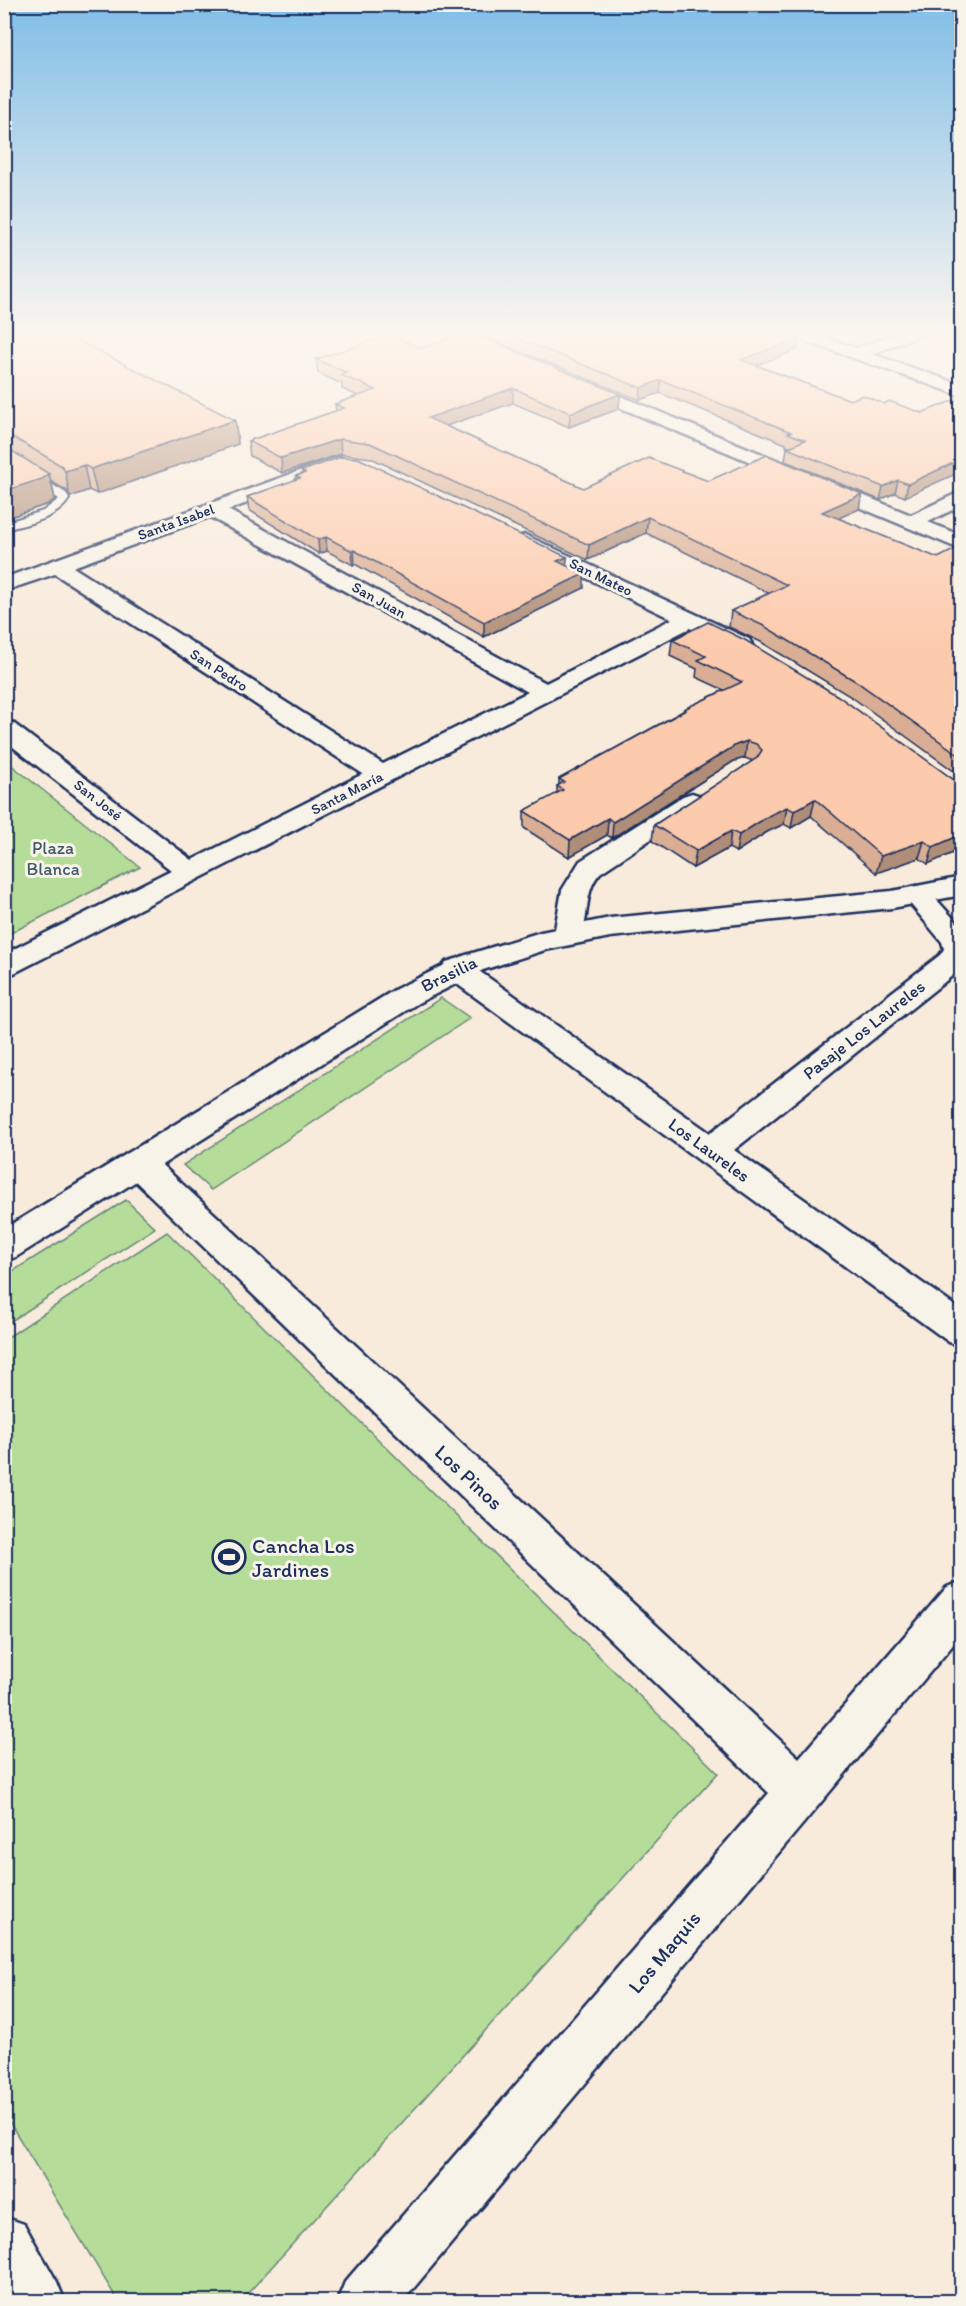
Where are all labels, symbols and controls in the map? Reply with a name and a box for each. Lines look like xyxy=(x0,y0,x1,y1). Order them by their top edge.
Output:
street label: Santa Isabel xyxy=(135,500,218,544)
street label: San Mateo xyxy=(566,554,636,600)
street label: San Juan xyxy=(349,578,409,622)
street label: San Pedro xyxy=(187,645,251,695)
street label: Santa María xyxy=(308,767,386,819)
street label: San José xyxy=(70,776,126,824)
park label: Plaza Blanca xyxy=(27,837,80,880)
street label: Brasilia xyxy=(417,951,481,997)
street label: Pasaje Los Laureles xyxy=(799,975,929,1085)
street label: Los Laureles xyxy=(664,1113,754,1187)
street label: Los Pinos xyxy=(430,1439,508,1515)
place label: Cancha Los Jardines xyxy=(252,1533,355,1582)
sports icon: Cancha Los Jardines xyxy=(211,1539,247,1575)
street label: Los Maquis xyxy=(622,1906,706,1998)

